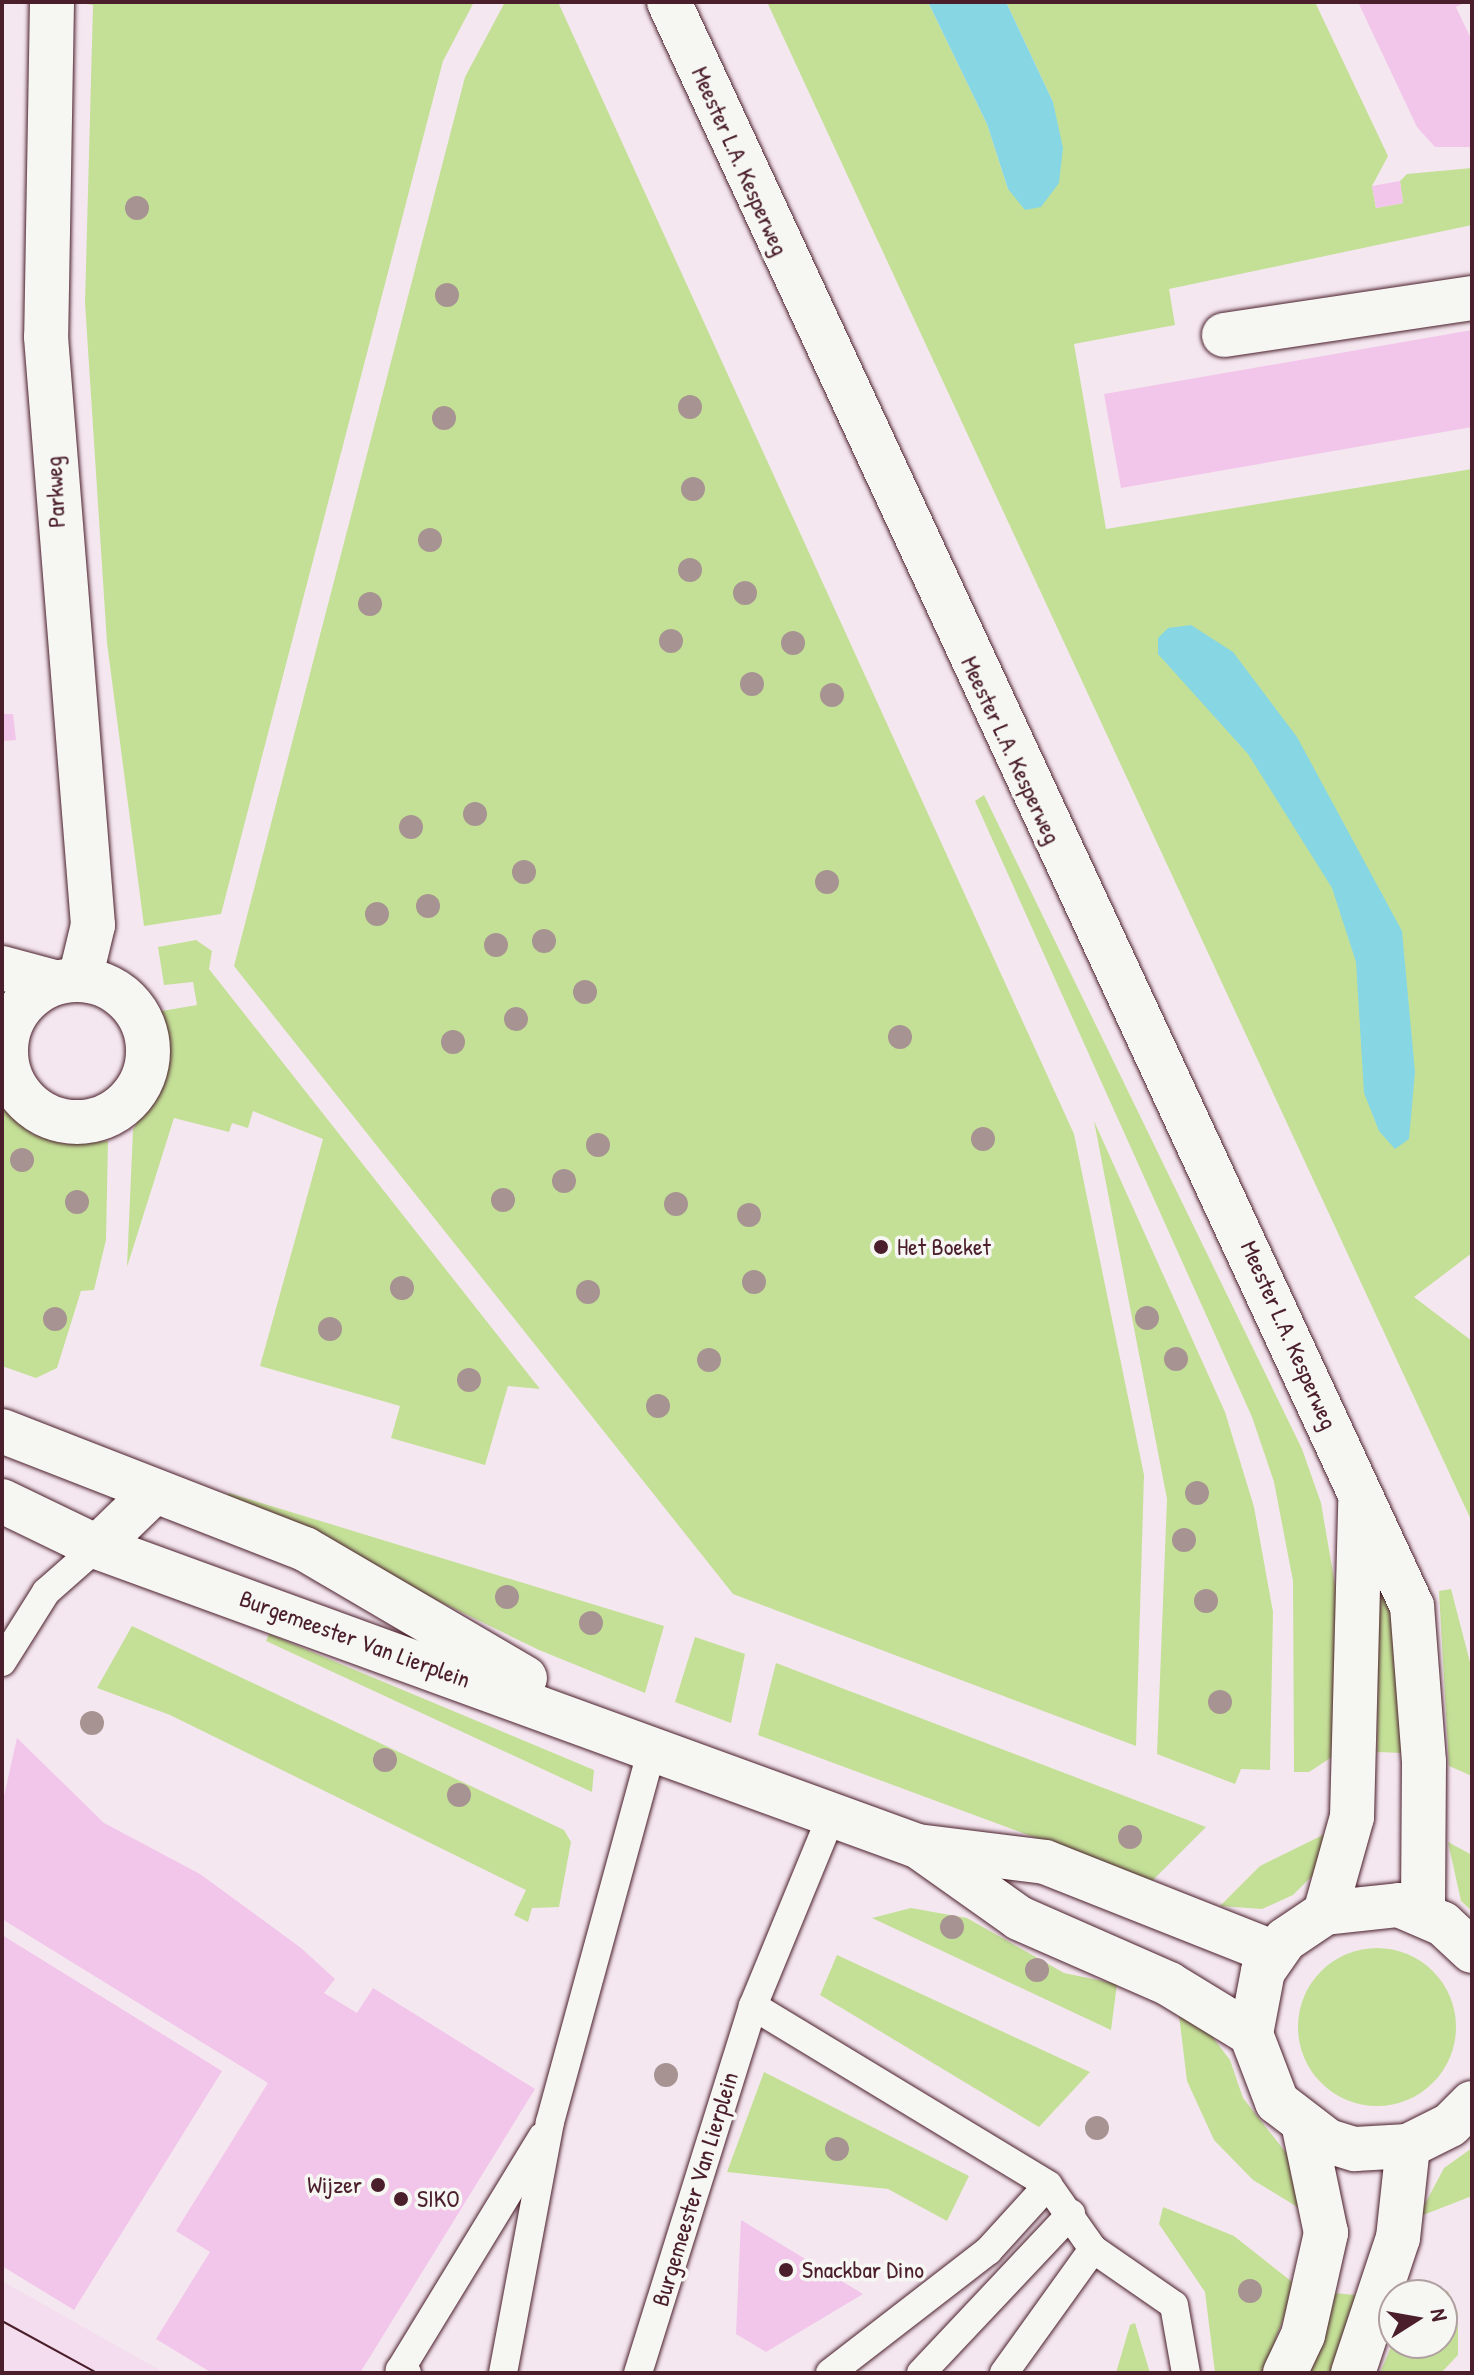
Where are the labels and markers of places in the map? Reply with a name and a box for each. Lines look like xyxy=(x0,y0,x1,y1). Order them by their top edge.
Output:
place label: Het Boeket xyxy=(897,1233,991,1261)
marker: Het Boeket xyxy=(872,1238,890,1256)
place label: Wijzer xyxy=(307,2171,362,2199)
marker: Wijzer xyxy=(369,2176,387,2194)
place label: SIKO xyxy=(417,2185,460,2213)
marker: SIKO xyxy=(392,2190,410,2208)
place label: Snackbar Dino xyxy=(802,2256,924,2284)
marker: Snackbar Dino xyxy=(777,2261,795,2279)

